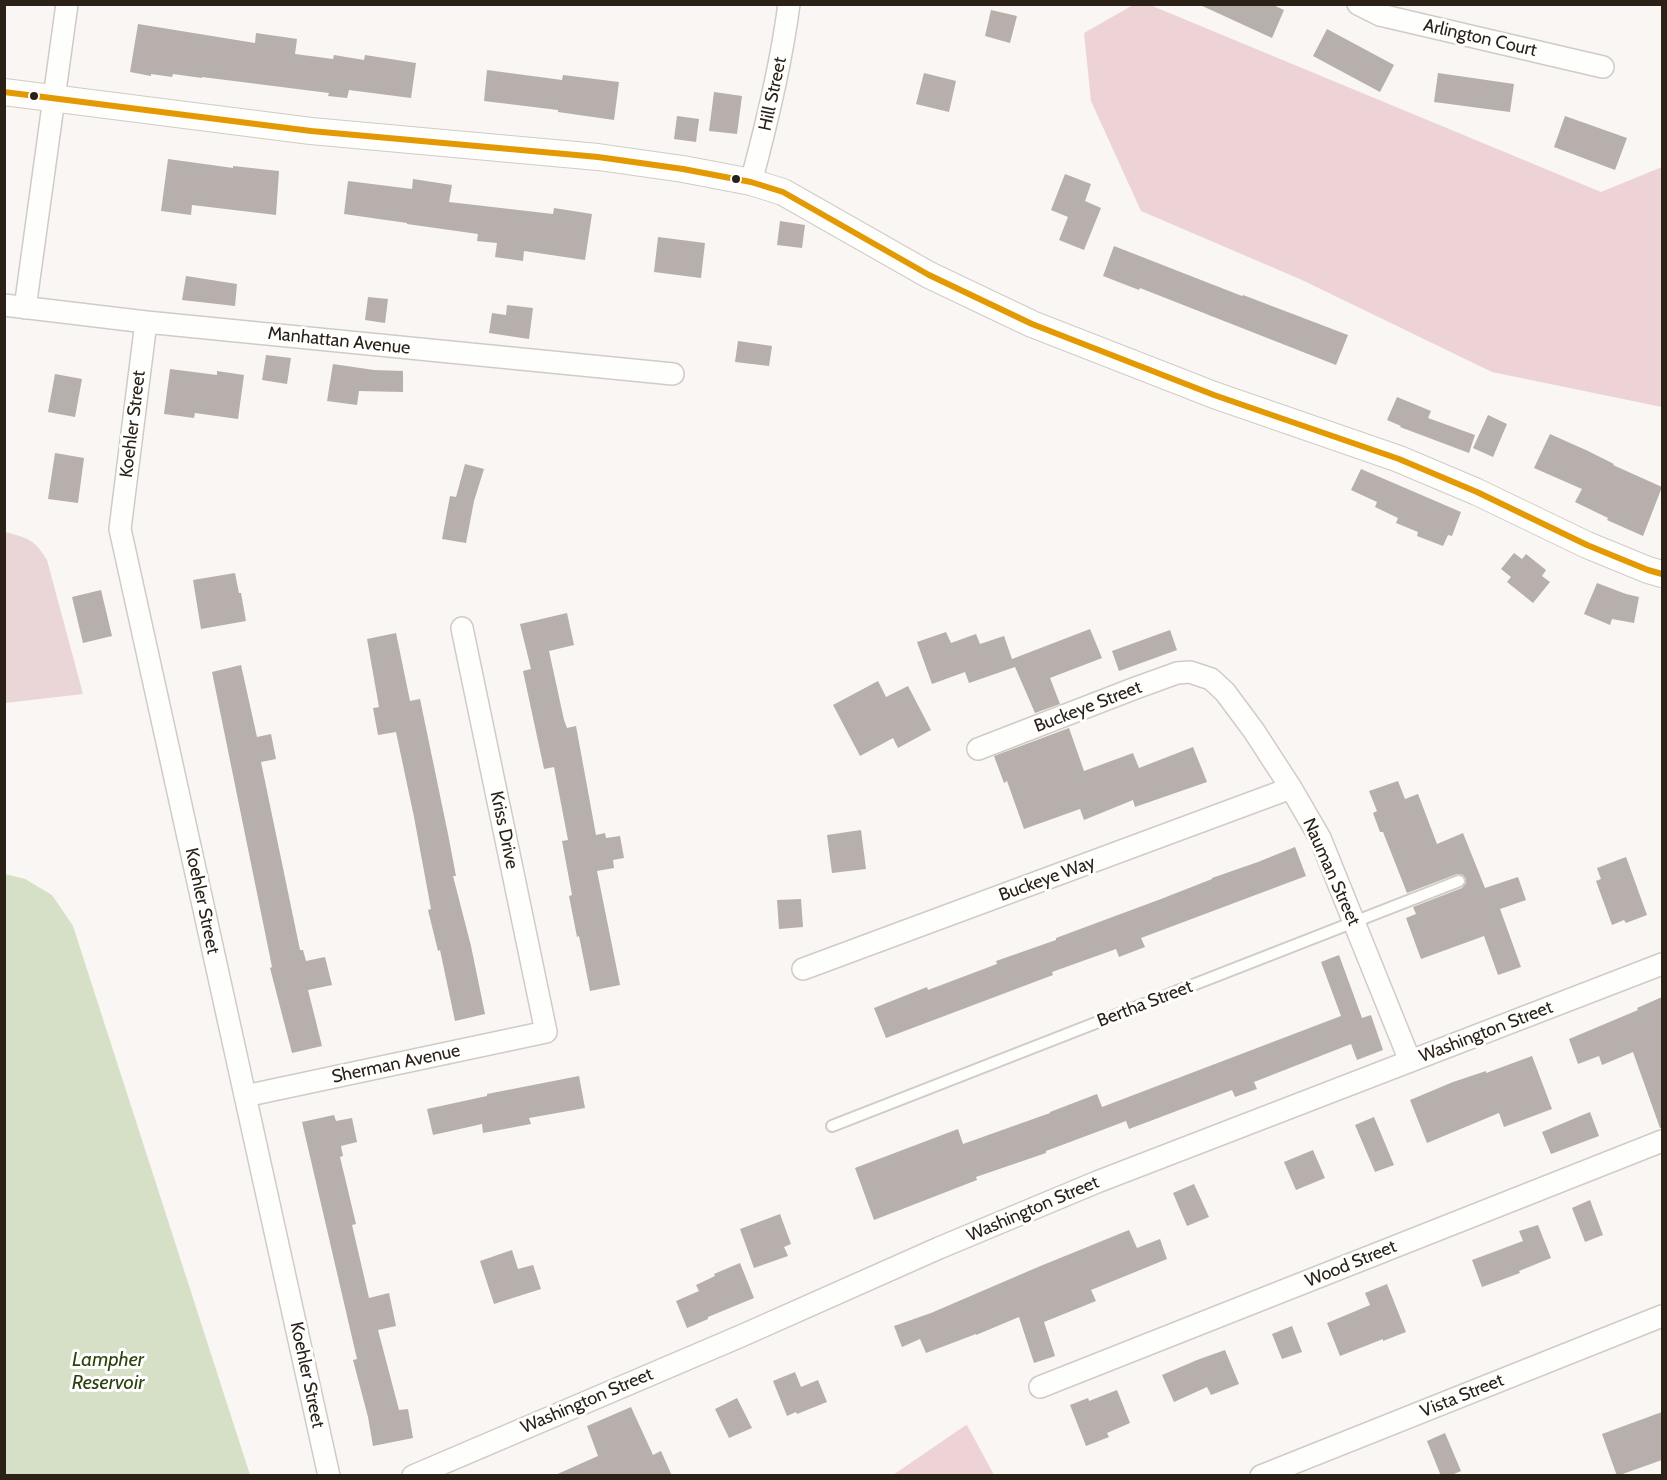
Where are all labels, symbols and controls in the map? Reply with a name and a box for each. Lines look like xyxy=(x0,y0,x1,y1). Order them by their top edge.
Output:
street label: Arlington Court xyxy=(1421,14,1539,62)
street label: Hill Street xyxy=(755,55,791,133)
unlabelled marker xyxy=(28,90,40,102)
unlabelled marker xyxy=(730,173,742,185)
street label: Manhattan Avenue xyxy=(267,323,411,359)
street label: Koehler Street xyxy=(116,369,150,479)
street label: Buckeye Street xyxy=(1031,677,1145,737)
street label: Kriss Drive xyxy=(485,789,523,871)
street label: Nauman Street xyxy=(1298,815,1364,929)
street label: Koehler Street xyxy=(180,846,224,956)
street label: Buckeye Way xyxy=(996,852,1098,906)
street label: Bertha Street xyxy=(1094,976,1196,1032)
street label: Washington Street xyxy=(1416,997,1556,1067)
street label: Sherman Avenue xyxy=(330,1040,462,1088)
street label: Washington Street xyxy=(964,1171,1102,1247)
street label: Wood Street xyxy=(1302,1236,1400,1292)
street label: Koehler Street xyxy=(285,1320,329,1430)
water label: Lampher Reservoir xyxy=(72,1348,144,1395)
street label: Washington Street xyxy=(518,1363,656,1439)
street label: Vista Street xyxy=(1417,1369,1507,1423)

